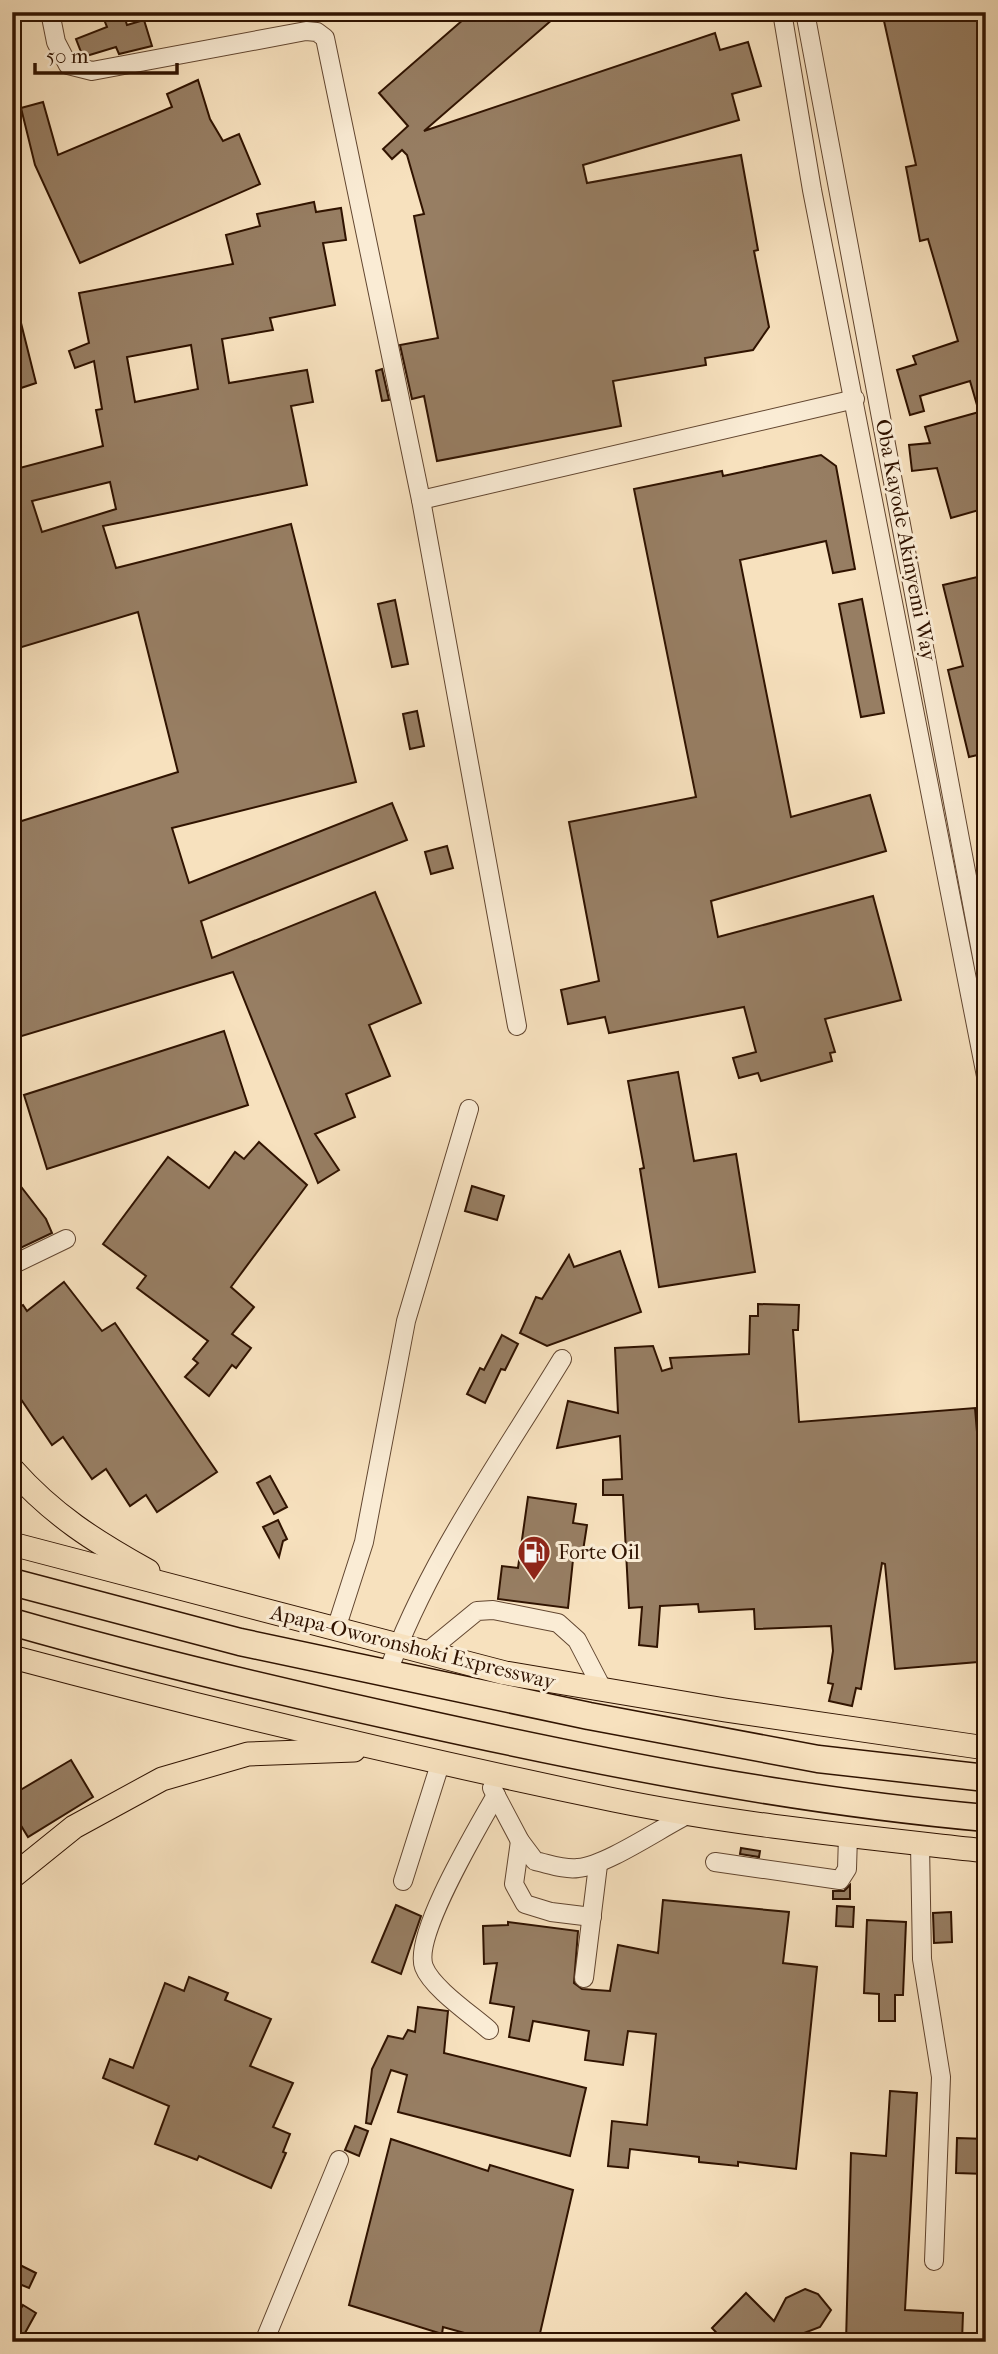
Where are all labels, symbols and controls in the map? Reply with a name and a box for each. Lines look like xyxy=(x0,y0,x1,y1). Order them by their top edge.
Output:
scale bar xyxy=(35,32,177,76)
text: 50 m xyxy=(46,44,89,68)
street label: Oba Kayode Akinyemi Way xyxy=(871,417,941,664)
fuel station icon: Forte Oil xyxy=(515,1533,553,1582)
place label: Forte Oil xyxy=(558,1540,640,1564)
street label: Apapa-Oworonshoki Expressway xyxy=(267,1600,558,1694)

